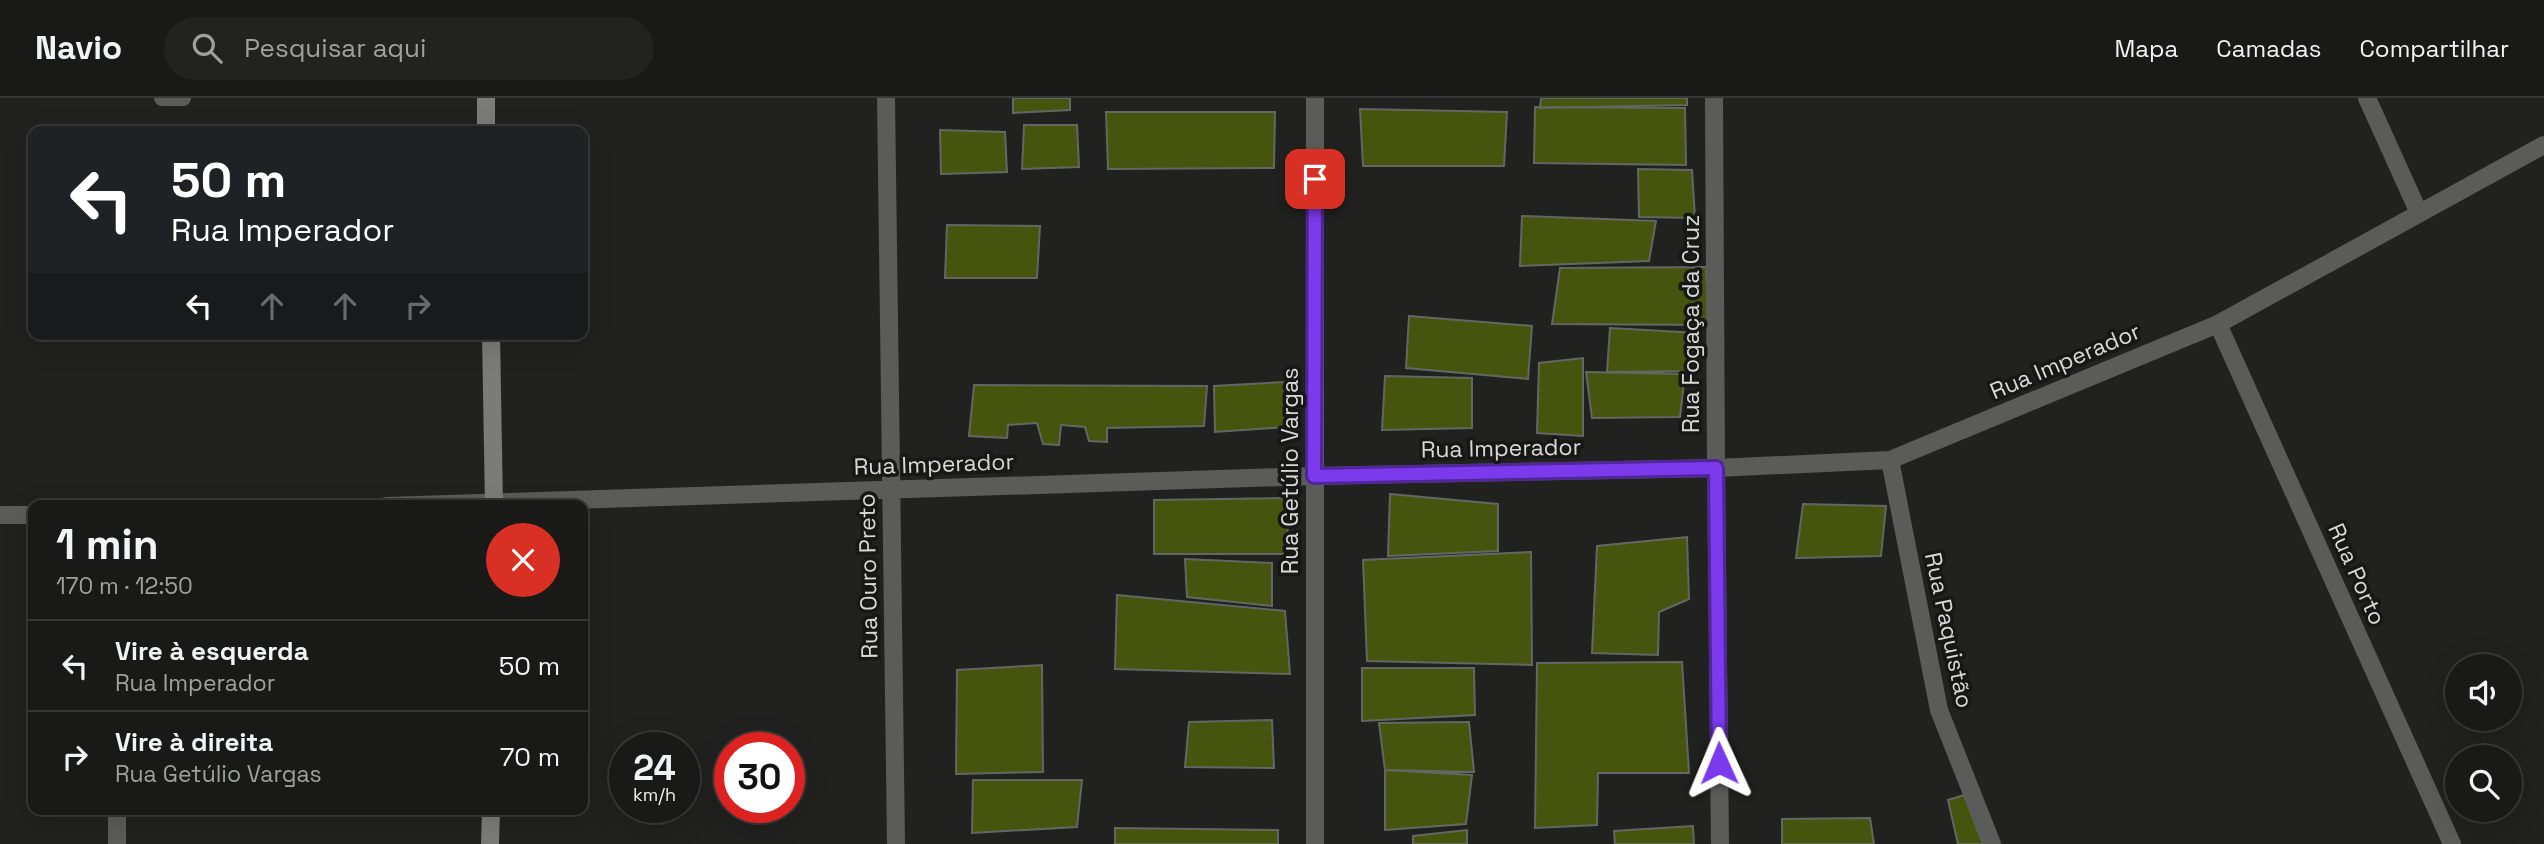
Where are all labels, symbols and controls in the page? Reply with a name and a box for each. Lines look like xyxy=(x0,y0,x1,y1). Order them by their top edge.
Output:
search box xyxy=(164,17,654,80)
text: Navio xyxy=(35,27,122,69)
icon: search xyxy=(188,29,226,67)
text: Pesquisar aqui xyxy=(244,31,426,65)
text: Mapa xyxy=(2114,33,2178,64)
text: Camadas xyxy=(2216,33,2321,64)
text: Compartilhar xyxy=(2359,33,2509,64)
text: 50 m xyxy=(171,149,286,211)
pin xyxy=(1285,149,1345,209)
icon: left xyxy=(56,154,147,245)
icon: arrive xyxy=(1296,160,1334,198)
text: Rua Imperador xyxy=(171,210,394,250)
street label: Rua Fogaça da Cruz xyxy=(1676,215,1706,433)
icon: left xyxy=(180,287,218,325)
icon: ahead xyxy=(253,287,291,325)
icon: ahead xyxy=(326,287,364,325)
icon: right xyxy=(399,287,437,325)
street label: Rua Imperador xyxy=(1985,316,2145,406)
street label: Rua Getúlio Vargas xyxy=(1275,368,1305,574)
street label: Rua Imperador xyxy=(1421,432,1581,464)
street label: Rua Imperador xyxy=(853,446,1015,482)
street label: Rua Ouro Preto xyxy=(852,493,884,659)
text: 1 min xyxy=(56,518,159,571)
street label: Rua Porto xyxy=(2321,518,2393,630)
button: close xyxy=(486,523,560,597)
street label: Rua Paquistão xyxy=(1918,549,1980,711)
text: 170 m · 12:50 xyxy=(56,571,193,601)
text: Vire à esquerda xyxy=(115,634,309,668)
icon: left xyxy=(56,647,94,685)
text: 50 m xyxy=(499,649,560,683)
map controls xyxy=(2445,654,2522,822)
button: sound xyxy=(2445,654,2522,731)
text: Rua Imperador xyxy=(115,668,275,698)
text: Vire à direita xyxy=(115,725,273,759)
position arrow xyxy=(1682,726,1756,800)
speed limit sign: 30 xyxy=(714,732,805,823)
icon: right xyxy=(56,738,94,776)
text: 70 m xyxy=(500,740,560,774)
button: search xyxy=(2445,745,2522,822)
text: 24 xyxy=(633,746,676,790)
text: Rua Getúlio Vargas xyxy=(115,759,322,789)
text: km/h xyxy=(633,783,676,806)

